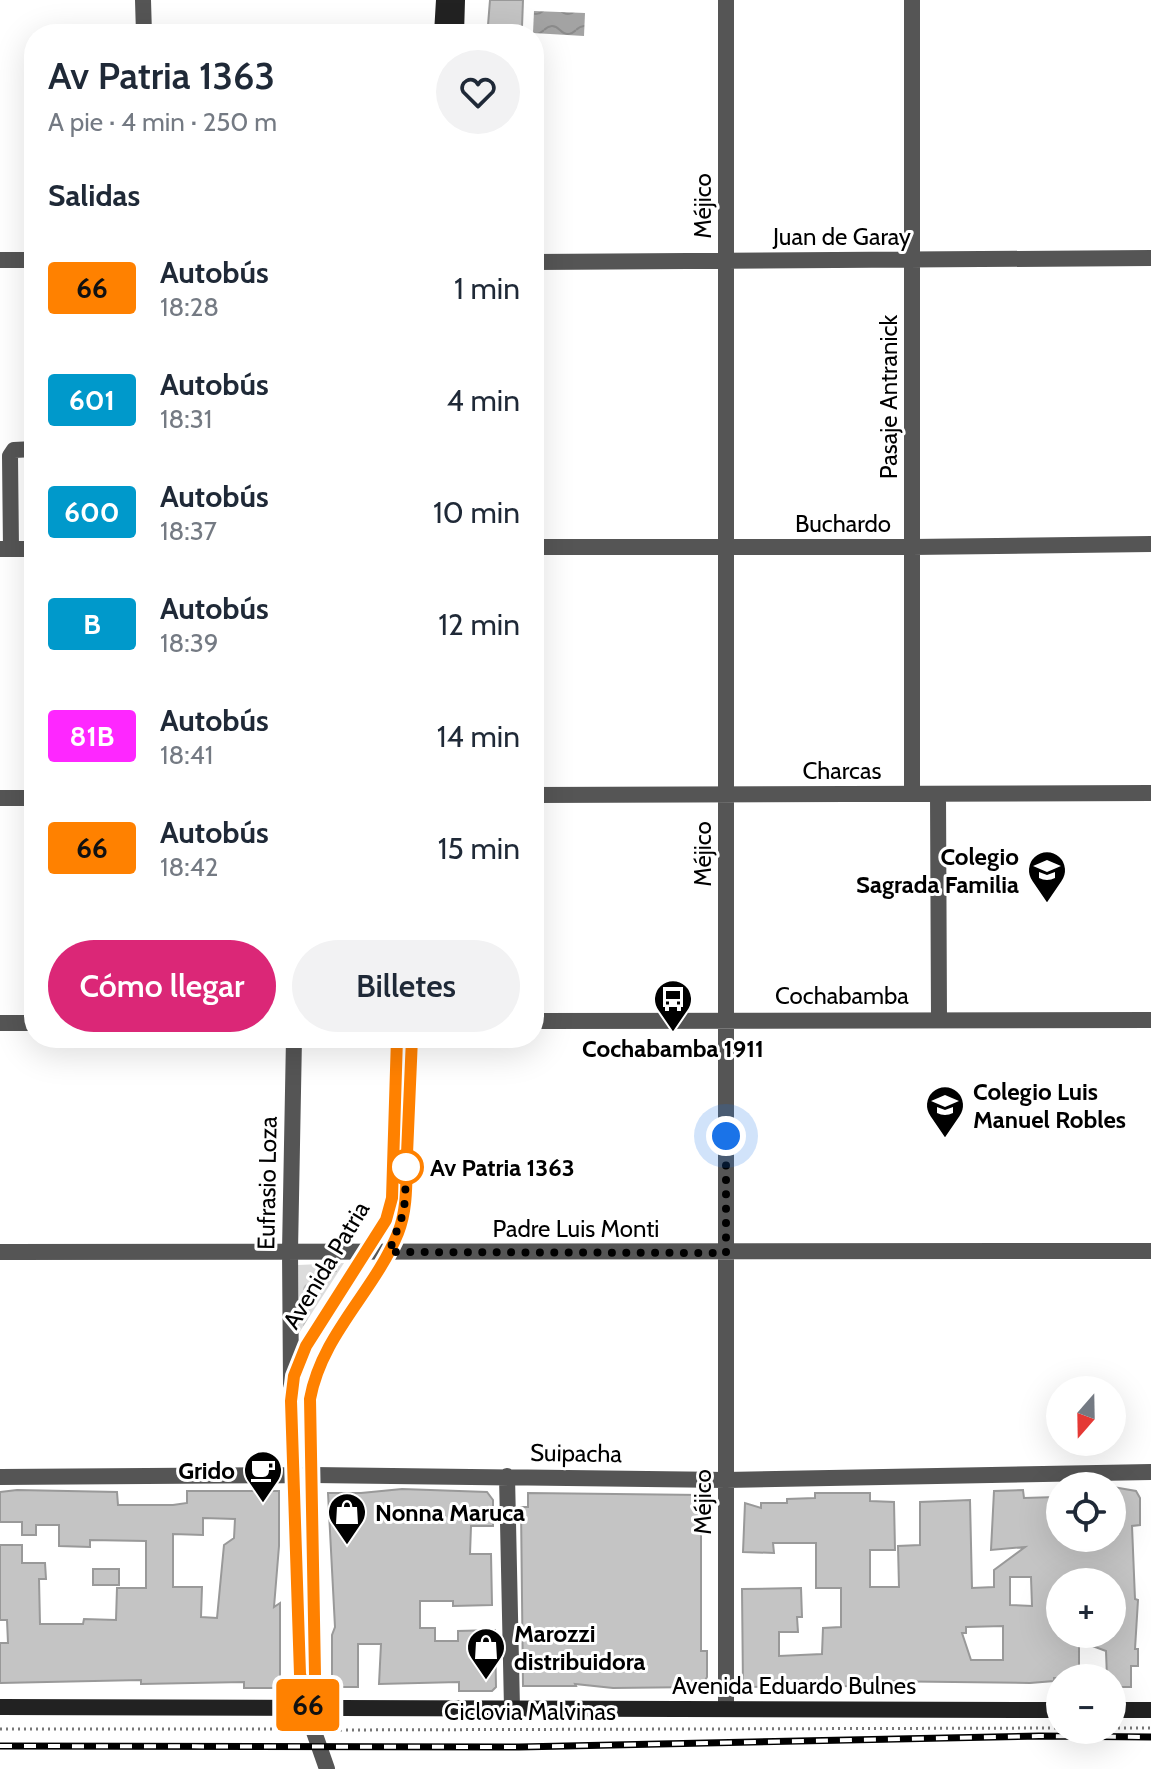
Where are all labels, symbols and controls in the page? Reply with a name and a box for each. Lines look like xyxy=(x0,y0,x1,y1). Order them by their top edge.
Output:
button: heart xyxy=(436,50,520,134)
text: Av Patria 1363 xyxy=(48,52,275,99)
text: A pie · 4 min · 250 m xyxy=(48,106,277,138)
street label: Méjico xyxy=(688,173,717,239)
text: Salidas xyxy=(48,177,140,214)
street label: Juan de Garay xyxy=(772,222,911,251)
text: Autobús xyxy=(160,254,269,291)
text: 1 min xyxy=(454,270,520,307)
text: 66 xyxy=(76,271,108,305)
text: 18:28 xyxy=(160,291,219,323)
street label: Pasaje Antranick xyxy=(874,315,903,479)
text: Autobús xyxy=(160,366,269,403)
text: 4 min xyxy=(446,382,520,419)
text: 601 xyxy=(69,383,115,417)
text: 18:31 xyxy=(160,403,212,435)
text: Autobús xyxy=(160,478,269,515)
text: 10 min xyxy=(433,494,520,531)
text: 600 xyxy=(64,495,120,529)
street label: Buchardo xyxy=(795,509,891,538)
text: 18:37 xyxy=(160,515,217,547)
text: Autobús xyxy=(160,590,269,627)
text: 12 min xyxy=(438,606,520,643)
text: B xyxy=(83,607,101,641)
text: 18:39 xyxy=(160,627,218,659)
text: Autobús xyxy=(160,702,269,739)
text: 14 min xyxy=(437,718,520,755)
text: 81B xyxy=(70,719,114,753)
text: 18:41 xyxy=(160,739,213,771)
street label: Charcas xyxy=(803,756,882,785)
text: Autobús xyxy=(160,814,269,851)
street label: Méjico xyxy=(688,821,717,887)
text: 15 min xyxy=(438,830,520,867)
text: 66 xyxy=(76,831,108,865)
place label: Colegio Sagrada Familia xyxy=(856,842,1019,899)
school or university icon: Colegio Sagrada Familia xyxy=(1026,849,1068,904)
text: 18:42 xyxy=(160,851,218,883)
button: Cómo llegar xyxy=(48,940,276,1032)
button: Billetes xyxy=(292,940,520,1032)
bus stop icon: Cochabamba 1911 xyxy=(652,978,694,1033)
street label: Cochabamba xyxy=(775,981,909,1010)
place label: Cochabamba 1911 xyxy=(582,1034,764,1063)
place label: Colegio Luis Manuel Robles xyxy=(973,1077,1126,1134)
school or university icon: Colegio Luis Manuel Robles xyxy=(924,1084,966,1139)
street label: Eufrasio Loza xyxy=(251,1116,283,1250)
your location xyxy=(706,1116,746,1156)
marker: Av Patria 1363 xyxy=(389,1150,423,1184)
place label: Av Patria 1363 xyxy=(430,1153,575,1182)
street label: Avenida Patria xyxy=(277,1196,376,1334)
street label: Padre Luis Monti xyxy=(493,1214,659,1243)
north arrow xyxy=(1046,1376,1126,1456)
map controls xyxy=(1046,1376,1126,1744)
street label: Suipacha xyxy=(530,1438,623,1468)
cafe icon: Grido xyxy=(242,1449,284,1504)
place label: Grido xyxy=(178,1456,235,1485)
street label: Méjico xyxy=(688,1469,717,1535)
button: locate xyxy=(1046,1472,1126,1552)
shop icon: Nonna Maruca xyxy=(326,1491,368,1546)
place label: Nonna Maruca xyxy=(375,1498,525,1527)
button: + xyxy=(1046,1568,1126,1648)
place label: Marozzi distribuidora xyxy=(514,1619,645,1676)
shop icon: Marozzi distribuidora xyxy=(465,1626,507,1681)
button: − xyxy=(1046,1664,1126,1744)
street label: Avenida Eduardo Bulnes xyxy=(672,1671,916,1700)
line badge: 66 xyxy=(272,1679,344,1731)
text: 66 xyxy=(292,1688,324,1722)
street label: Ciclovia Malvinas xyxy=(444,1697,616,1726)

